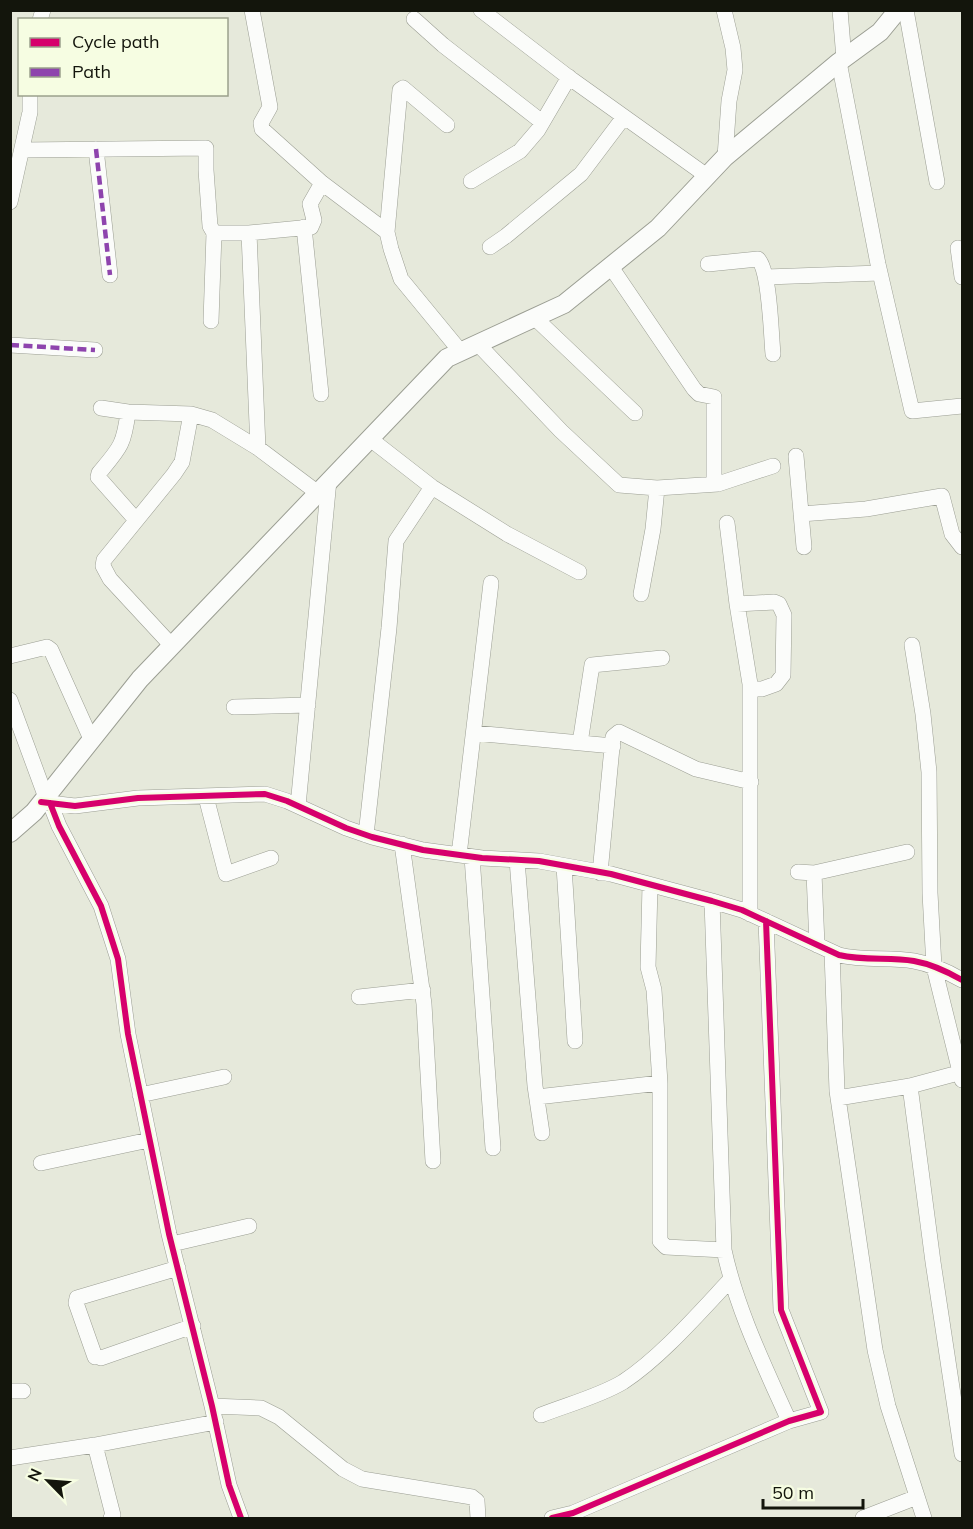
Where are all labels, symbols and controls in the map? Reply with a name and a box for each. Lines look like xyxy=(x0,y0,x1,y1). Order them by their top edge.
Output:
legend xyxy=(18,18,228,96)
text: Cycle path xyxy=(72,30,159,53)
text: Path xyxy=(72,60,111,83)
north arrow xyxy=(18,1451,78,1511)
text: N xyxy=(23,1465,46,1484)
scale bar xyxy=(763,1472,864,1510)
text: 50 m xyxy=(772,1481,814,1504)

